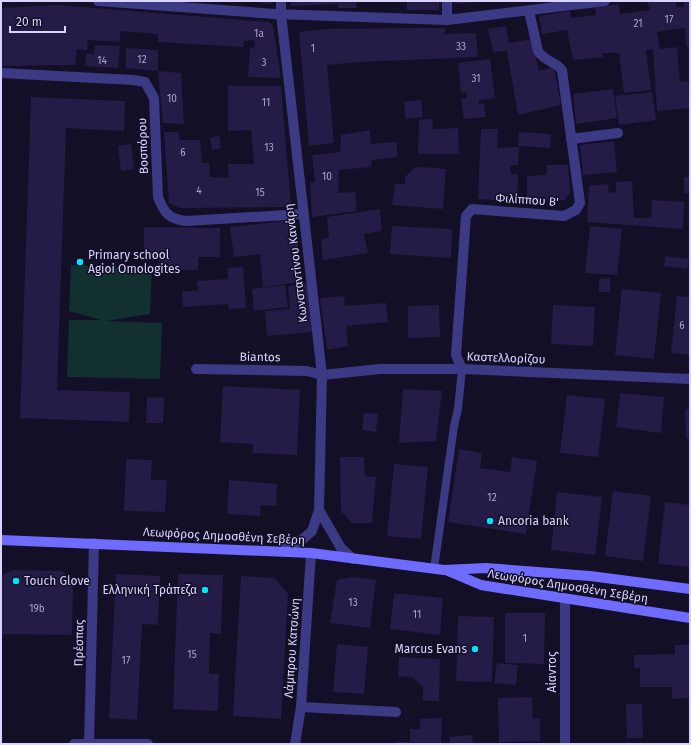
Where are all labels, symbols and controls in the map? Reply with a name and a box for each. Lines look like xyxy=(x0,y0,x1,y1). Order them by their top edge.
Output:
scale bar xyxy=(10,8,65,34)
house number: 17 xyxy=(665,14,674,26)
text: 20 m xyxy=(16,15,42,29)
house number: 21 xyxy=(633,18,643,30)
house number: 1a xyxy=(254,28,264,40)
house number: 33 xyxy=(456,41,466,53)
house number: 1 xyxy=(311,43,315,55)
house number: 12 xyxy=(137,54,147,66)
house number: 14 xyxy=(97,55,108,67)
house number: 3 xyxy=(262,57,267,69)
house number: 31 xyxy=(471,73,481,85)
house number: 10 xyxy=(167,93,177,105)
house number: 11 xyxy=(262,97,270,109)
street label: Βοσπόρου xyxy=(135,118,151,174)
house number: 13 xyxy=(264,142,274,154)
house number: 6 xyxy=(180,147,186,159)
house number: 10 xyxy=(322,171,332,183)
house number: 4 xyxy=(196,185,202,197)
house number: 15 xyxy=(255,187,265,199)
street label: Φιλίππου Β' xyxy=(495,191,559,209)
street label: Κωνσταντίνου Κανάρη xyxy=(282,203,310,323)
place label: Primary school Agioi Omologites xyxy=(88,248,180,276)
marker: Primary school Agioi Omologites xyxy=(75,257,85,267)
house number: 6 xyxy=(679,320,685,332)
street label: Biantos xyxy=(239,350,281,364)
street label: Καστελλορίζου xyxy=(466,350,546,366)
house number: 12 xyxy=(487,492,497,504)
place label: Ancoria bank xyxy=(498,514,570,528)
marker: Ancoria bank xyxy=(485,516,495,526)
street label: Λεωφόρος Δημοσθένη Σεβέρη xyxy=(143,525,305,547)
street label: Λεωφόρος Δημοσθένη Σεβέρη xyxy=(487,566,649,606)
place label: Touch Glove xyxy=(24,574,90,588)
marker: Touch Glove xyxy=(11,576,21,586)
place label: Ελληνική Τράπεζα xyxy=(103,583,197,597)
marker: Ελληνική Τράπεζα xyxy=(200,585,210,595)
street label: Λάμπρου Κατσώνη xyxy=(282,597,302,699)
house number: 13 xyxy=(348,597,358,609)
house number: 19b xyxy=(29,603,45,615)
house number: 11 xyxy=(413,609,421,621)
street label: Πρέσπας xyxy=(72,619,86,667)
house number: 1 xyxy=(523,633,527,645)
place label: Marcus Evans xyxy=(394,642,467,656)
marker: Marcus Evans xyxy=(470,644,480,654)
house number: 15 xyxy=(187,649,197,661)
street label: Αίαντος xyxy=(545,651,559,693)
house number: 17 xyxy=(122,655,131,667)

